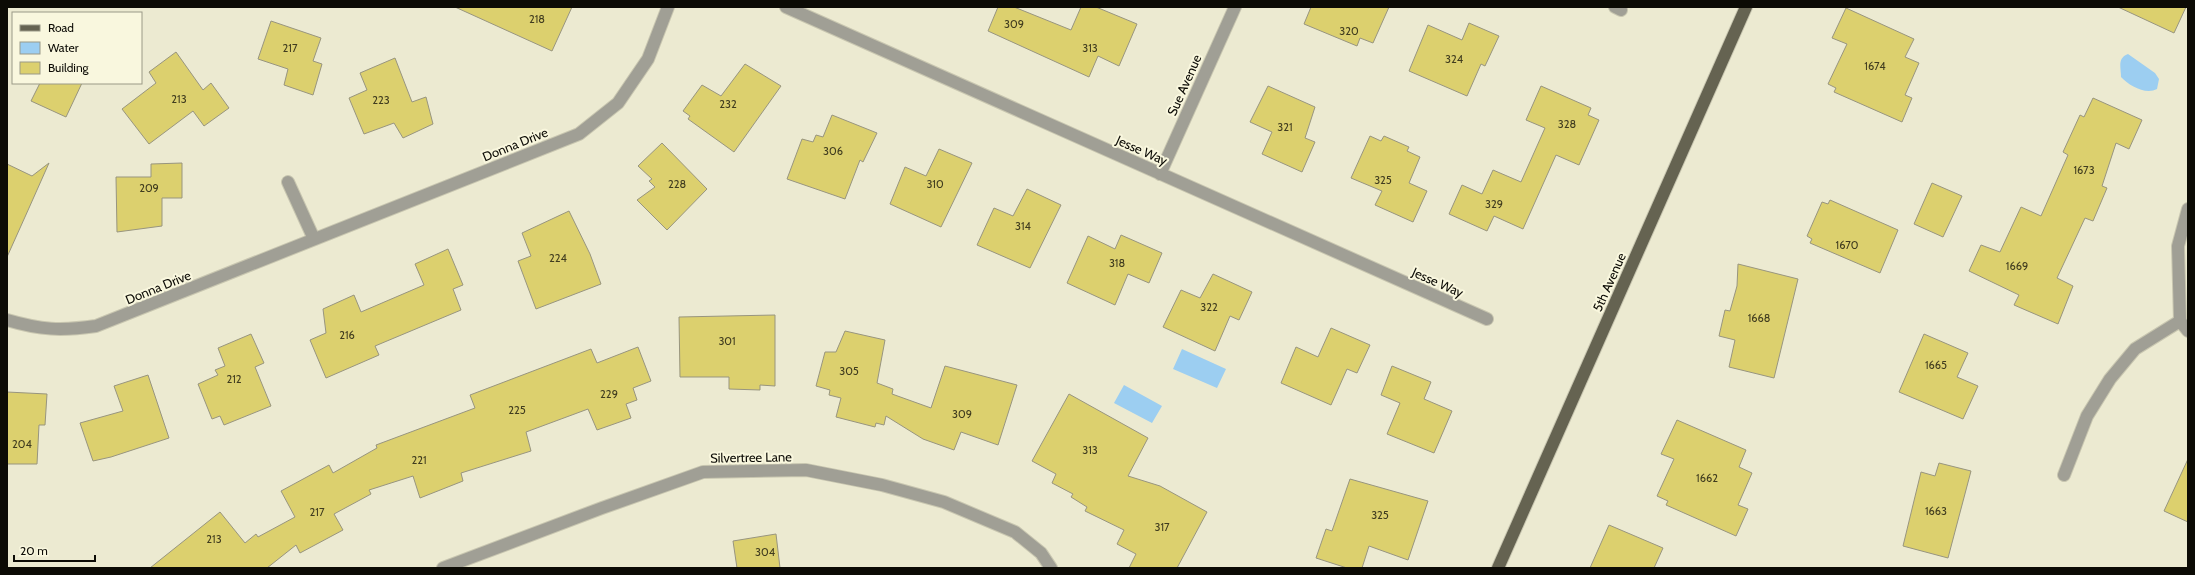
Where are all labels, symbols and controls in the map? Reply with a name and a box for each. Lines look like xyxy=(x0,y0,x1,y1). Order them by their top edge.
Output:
legend xyxy=(12,12,142,84)
house number: 218 xyxy=(529,12,545,26)
house number: 309 xyxy=(1004,17,1024,31)
text: Road xyxy=(48,20,74,35)
house number: 320 xyxy=(1339,24,1359,38)
text: Water xyxy=(48,40,79,55)
house number: 217 xyxy=(283,41,298,55)
house number: 313 xyxy=(1082,41,1098,55)
street label: Sue Avenue xyxy=(1163,52,1205,118)
house number: 324 xyxy=(1445,52,1464,66)
house number: 1674 xyxy=(1864,59,1886,73)
text: Building xyxy=(48,60,90,75)
house number: 213 xyxy=(171,92,187,106)
house number: 223 xyxy=(372,93,390,107)
house number: 232 xyxy=(719,97,737,111)
house number: 328 xyxy=(1558,117,1576,131)
house number: 321 xyxy=(1277,120,1293,134)
street label: Donna Drive xyxy=(480,123,550,164)
street label: Jesse Way xyxy=(1113,131,1171,169)
house number: 306 xyxy=(823,144,843,158)
house number: 1673 xyxy=(2073,163,2095,177)
house number: 325 xyxy=(1374,173,1392,187)
house number: 228 xyxy=(668,177,686,191)
house number: 310 xyxy=(926,177,944,191)
house number: 209 xyxy=(139,181,159,195)
house number: 329 xyxy=(1485,197,1503,211)
house number: 314 xyxy=(1015,219,1032,233)
house number: 1670 xyxy=(1836,238,1859,252)
street label: 5th Avenue xyxy=(1589,250,1629,314)
house number: 224 xyxy=(549,251,568,265)
house number: 318 xyxy=(1109,256,1125,270)
house number: 1669 xyxy=(2006,259,2028,273)
street label: Jesse Way xyxy=(1409,263,1467,301)
street label: Donna Drive xyxy=(123,266,193,307)
house number: 322 xyxy=(1200,300,1218,314)
house number: 1668 xyxy=(1748,311,1770,325)
house number: 216 xyxy=(339,328,355,342)
house number: 301 xyxy=(718,334,736,348)
house number: 1665 xyxy=(1925,358,1947,372)
house number: 305 xyxy=(839,364,859,378)
house number: 212 xyxy=(226,372,242,386)
house number: 229 xyxy=(600,387,618,401)
house number: 225 xyxy=(508,403,526,417)
house number: 309 xyxy=(952,407,972,421)
house number: 204 xyxy=(12,437,33,451)
house number: 313 xyxy=(1082,443,1098,457)
street label: Silvertree Lane xyxy=(710,448,792,466)
house number: 221 xyxy=(411,453,427,467)
house number: 1662 xyxy=(1696,471,1718,485)
house number: 1663 xyxy=(1925,504,1947,518)
house number: 217 xyxy=(310,505,325,519)
house number: 325 xyxy=(1371,508,1389,522)
house number: 317 xyxy=(1154,520,1170,534)
house number: 213 xyxy=(206,532,222,546)
scale bar xyxy=(14,537,95,563)
text: 20 m xyxy=(20,543,48,558)
house number: 304 xyxy=(755,545,776,559)

